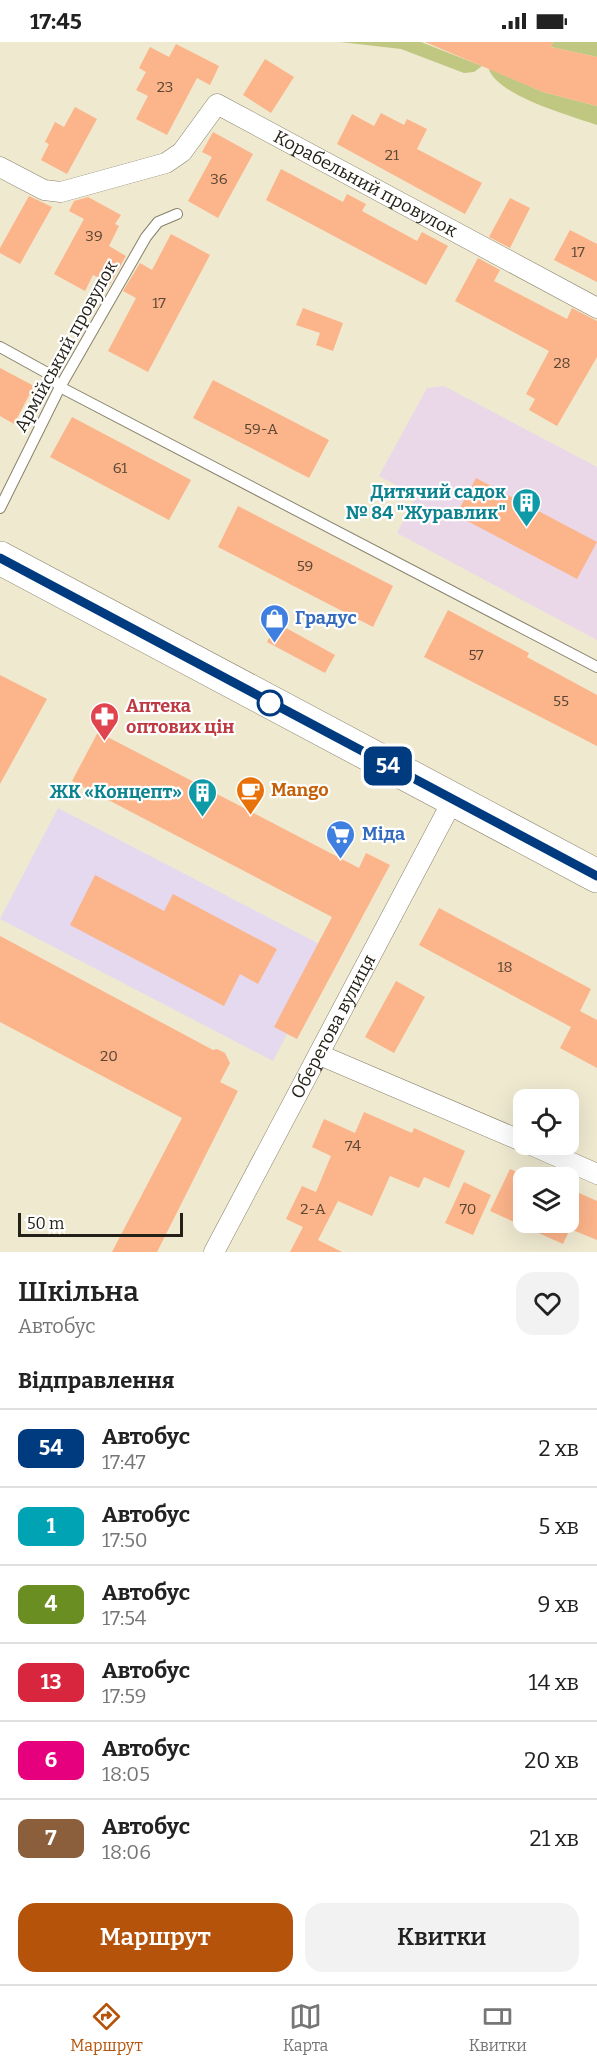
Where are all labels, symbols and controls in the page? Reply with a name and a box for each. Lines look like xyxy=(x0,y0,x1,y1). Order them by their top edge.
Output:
text: 17:45 xyxy=(30,8,82,35)
house number: 23 xyxy=(157,78,173,96)
street label: Корабельний провулок xyxy=(270,125,461,242)
house number: 21 xyxy=(385,146,399,164)
house number: 36 xyxy=(210,170,228,188)
house number: 39 xyxy=(85,227,103,245)
house number: 17 xyxy=(571,243,585,261)
street label: Армійський провулок xyxy=(10,256,123,436)
house number: 17 xyxy=(152,294,166,312)
house number: 28 xyxy=(553,354,571,372)
house number: 59-А xyxy=(244,420,278,438)
house number: 61 xyxy=(113,459,127,477)
place label: Дитячий садок № 84 "Журавлик" xyxy=(346,481,506,524)
building icon: Дитячий садок № 84 "Журавлик" xyxy=(511,486,543,528)
house number: 59 xyxy=(297,557,313,575)
shop icon: Градус xyxy=(258,602,290,644)
place label: Градус xyxy=(295,607,357,629)
house number: 57 xyxy=(468,646,484,664)
unlabelled marker xyxy=(257,690,283,716)
house number: 55 xyxy=(553,692,569,710)
place label: Аптека оптових цін xyxy=(126,695,234,738)
pharmacy icon: Аптека оптових цін xyxy=(89,700,121,742)
line badge: 54 xyxy=(361,746,415,786)
text: 54 xyxy=(376,753,400,779)
cafe icon: Mango xyxy=(234,774,266,816)
building icon: ЖК «Концепт» xyxy=(187,776,219,818)
place label: Mango xyxy=(271,779,329,801)
place label: ЖК «Концепт» xyxy=(49,781,182,803)
supermarket icon: Міда xyxy=(325,818,357,860)
place label: Міда xyxy=(362,823,405,845)
street label: Оберегова вулиця xyxy=(286,951,380,1102)
house number: 18 xyxy=(497,958,513,976)
house number: 20 xyxy=(100,1047,118,1065)
map controls xyxy=(513,1089,579,1233)
button: locate xyxy=(513,1089,579,1155)
house number: 74 xyxy=(345,1137,361,1155)
button: layers xyxy=(513,1167,579,1233)
house number: 2-А xyxy=(300,1200,326,1218)
house number: 70 xyxy=(460,1200,476,1218)
scale bar xyxy=(18,1210,183,1238)
text: 50 m xyxy=(27,1214,64,1233)
button: heart xyxy=(516,1272,579,1335)
text: Шкільна xyxy=(18,1275,139,1308)
text: Автобус xyxy=(18,1314,96,1338)
text: Відправлення xyxy=(18,1367,175,1394)
text: Автобус xyxy=(102,1423,190,1450)
text: 54 xyxy=(39,1435,63,1461)
text: 2 хв xyxy=(538,1435,579,1462)
text: 17:47 xyxy=(102,1450,146,1474)
text: Автобус xyxy=(102,1501,190,1528)
text: 1 xyxy=(46,1513,56,1539)
text: 5 хв xyxy=(539,1513,579,1540)
text: 17:50 xyxy=(102,1528,148,1552)
text: Автобус xyxy=(102,1579,190,1606)
text: 4 xyxy=(45,1591,57,1617)
text: 9 хв xyxy=(537,1591,579,1618)
text: 17:54 xyxy=(102,1606,147,1630)
text: Автобус xyxy=(102,1657,190,1684)
text: 13 xyxy=(40,1669,62,1695)
text: 14 хв xyxy=(529,1669,579,1696)
text: 17:59 xyxy=(102,1684,146,1708)
text: Автобус xyxy=(102,1735,190,1762)
text: 6 xyxy=(45,1747,57,1773)
text: 20 хв xyxy=(524,1747,579,1774)
text: 18:05 xyxy=(102,1762,150,1786)
text: Автобус xyxy=(102,1813,190,1840)
text: 7 xyxy=(45,1825,57,1851)
text: 21 хв xyxy=(529,1825,579,1852)
text: 18:06 xyxy=(102,1840,151,1864)
button: Маршрут xyxy=(18,1903,293,1972)
button: Квитки xyxy=(305,1903,579,1972)
tab: Маршрут xyxy=(70,2000,143,2055)
tab: Карта xyxy=(283,2000,328,2055)
tab: Квитки xyxy=(469,2000,527,2055)

